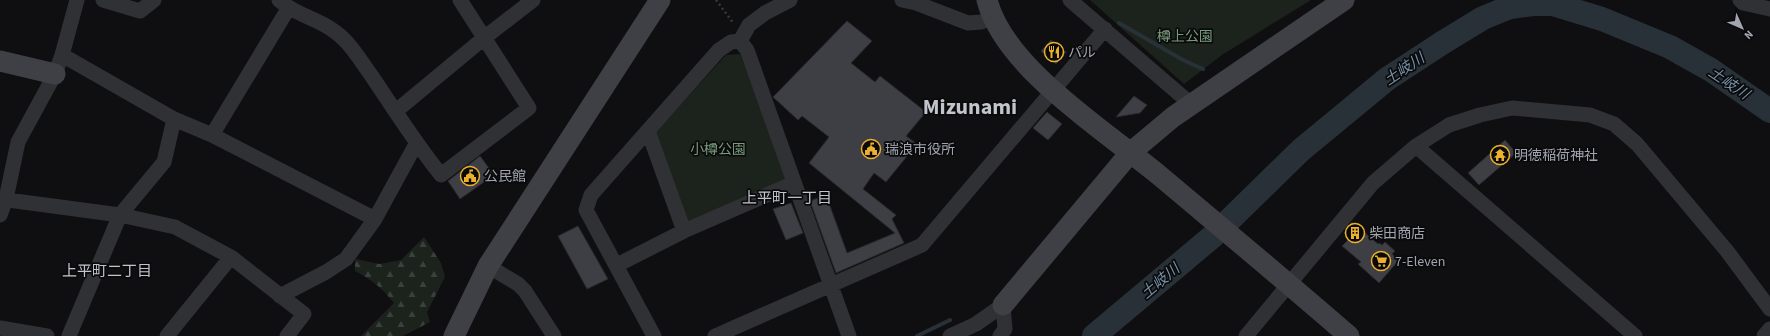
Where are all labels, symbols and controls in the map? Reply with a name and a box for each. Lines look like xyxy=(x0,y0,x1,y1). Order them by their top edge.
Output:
north arrow xyxy=(1722,8,1762,48)
park label: 樽上公園 xyxy=(1157,27,1213,47)
text: N xyxy=(1741,27,1757,43)
restaurant icon: パル xyxy=(1043,41,1065,63)
place label: パル xyxy=(1068,43,1096,63)
water label: 土岐川 xyxy=(1380,47,1430,91)
water label: 土岐川 xyxy=(1704,62,1755,106)
district label: Mizunami xyxy=(923,91,1017,123)
public building icon: 瑞浪市役所 xyxy=(860,138,882,160)
park label: 小樽公園 xyxy=(690,140,746,160)
place label: 瑞浪市役所 xyxy=(885,140,955,160)
temple icon: 明徳稲荷神社 xyxy=(1489,144,1511,166)
place label: 明徳稲荷神社 xyxy=(1514,146,1598,166)
public building icon: 公民館 xyxy=(459,165,481,187)
place label: 公民館 xyxy=(484,167,526,187)
district label: 上平町一丁目 xyxy=(742,188,832,209)
building icon: 柴田商店 xyxy=(1344,222,1366,244)
place label: 柴田商店 xyxy=(1369,224,1425,244)
supermarket icon: 7-Eleven xyxy=(1370,250,1392,272)
place label: 7-Eleven xyxy=(1395,252,1445,272)
water label: 土岐川 xyxy=(1136,258,1186,304)
district label: 上平町二丁目 xyxy=(62,261,152,282)

